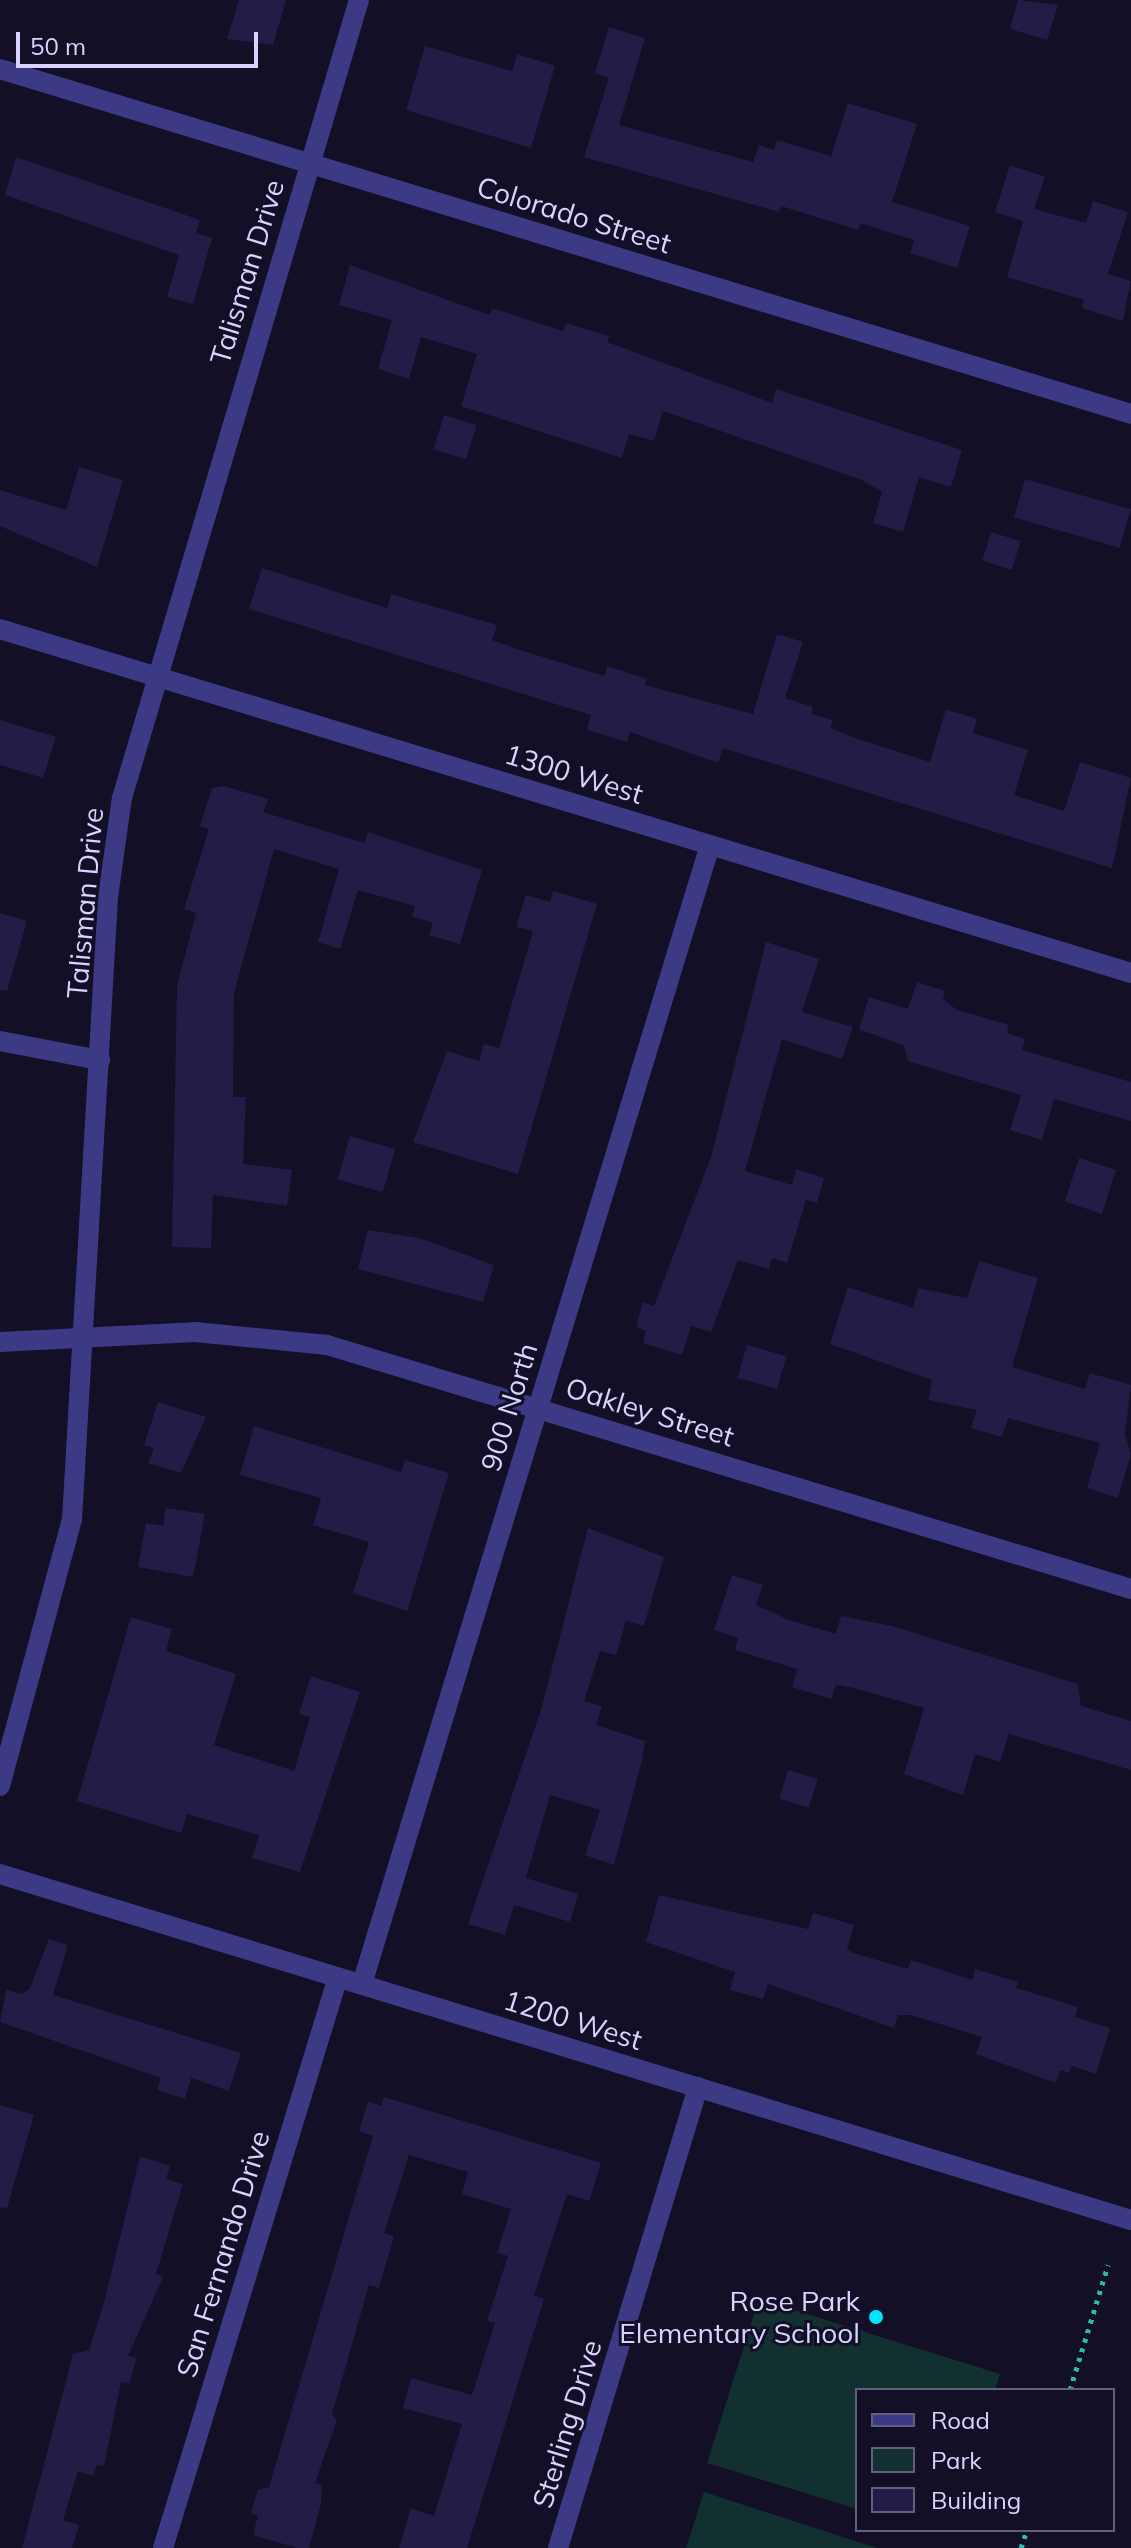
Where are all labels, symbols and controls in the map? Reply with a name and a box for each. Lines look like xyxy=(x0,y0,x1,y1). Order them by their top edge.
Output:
scale bar xyxy=(20,16,262,66)
text: 50 m xyxy=(30,31,86,61)
street label: Colorado Street xyxy=(473,170,675,260)
street label: Talisman Drive xyxy=(203,176,291,368)
street label: 1300 West xyxy=(501,737,647,811)
street label: Talisman Drive xyxy=(60,806,110,1000)
street label: 900 North xyxy=(474,1339,544,1475)
street label: Oakley Street xyxy=(562,1370,738,1454)
street label: 1200 West xyxy=(500,1983,646,2057)
street label: San Fernando Drive xyxy=(170,2127,276,2381)
place label: Rose Park Elementary School xyxy=(619,2284,860,2350)
marker: Rose Park Elementary School xyxy=(867,2308,885,2326)
street label: Sterling Drive xyxy=(525,2336,609,2512)
legend xyxy=(855,2388,1115,2532)
text: Road xyxy=(931,2405,990,2435)
text: Park xyxy=(931,2445,982,2475)
text: Building xyxy=(931,2485,1021,2515)

